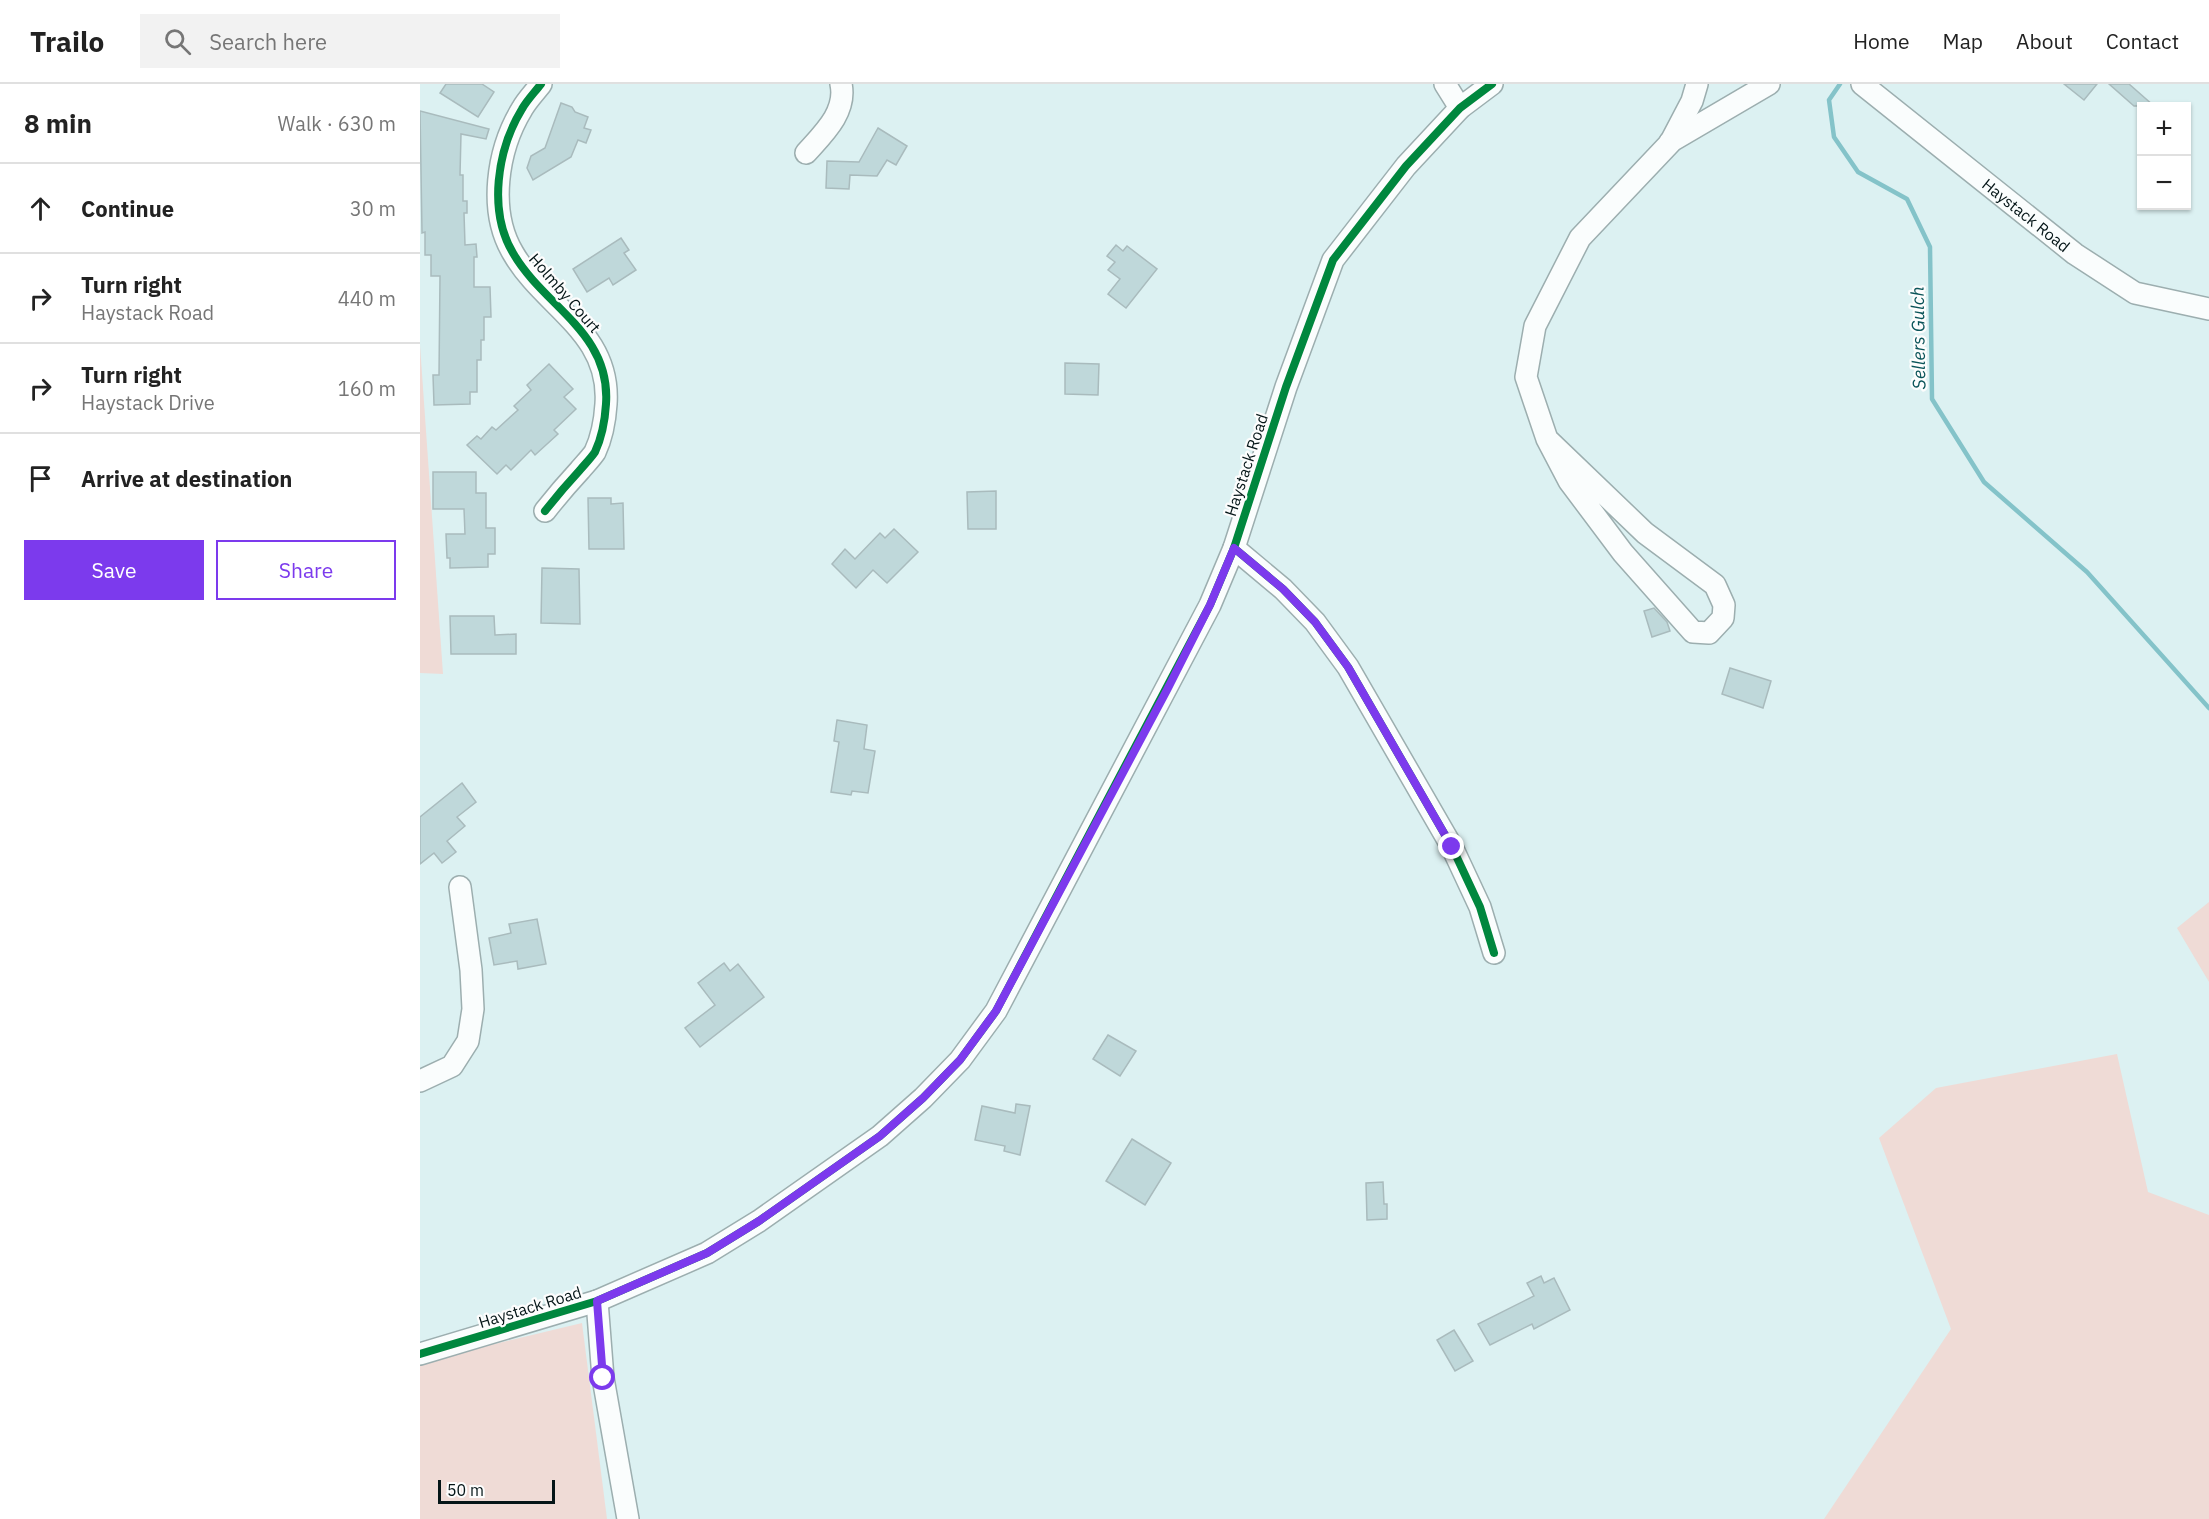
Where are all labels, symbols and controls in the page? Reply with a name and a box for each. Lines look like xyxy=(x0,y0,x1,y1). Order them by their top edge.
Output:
search box xyxy=(140,14,560,68)
text: Trailo xyxy=(30,23,104,60)
icon: search xyxy=(161,25,194,58)
text: Search here xyxy=(209,27,327,56)
text: Home xyxy=(1853,27,1910,55)
text: Map xyxy=(1943,27,1983,55)
text: About xyxy=(2016,27,2073,55)
text: Contact xyxy=(2106,27,2179,55)
map controls xyxy=(2137,102,2191,210)
button: + xyxy=(2137,102,2191,156)
text: 8 min xyxy=(24,106,92,140)
text: Walk · 630 m xyxy=(278,110,396,137)
button: − xyxy=(2137,156,2191,210)
street label: Haystack Road xyxy=(1978,174,2074,256)
icon: ahead xyxy=(24,192,57,225)
text: Continue xyxy=(81,194,174,223)
text: 30 m xyxy=(350,195,396,222)
street label: Holmby Court xyxy=(525,249,605,337)
text: Turn right xyxy=(81,270,182,299)
icon: right xyxy=(24,282,57,315)
text: 440 m xyxy=(338,285,396,312)
water label: Sellers Gulch xyxy=(1906,286,1930,390)
text: Haystack Road xyxy=(81,299,214,326)
text: Turn right xyxy=(81,360,182,389)
icon: right xyxy=(24,372,57,405)
text: 160 m xyxy=(338,375,396,402)
text: Haystack Drive xyxy=(81,389,215,416)
street label: Haystack Road xyxy=(1220,411,1272,519)
icon: arrive xyxy=(24,462,57,495)
text: Arrive at destination xyxy=(81,464,292,493)
button: Save xyxy=(24,540,204,600)
button: Share xyxy=(216,540,396,600)
route end xyxy=(1438,833,1464,859)
street label: Haystack Road xyxy=(476,1282,584,1332)
route start xyxy=(589,1364,615,1390)
scale bar xyxy=(438,1477,555,1504)
text: 50 m xyxy=(447,1480,484,1500)

